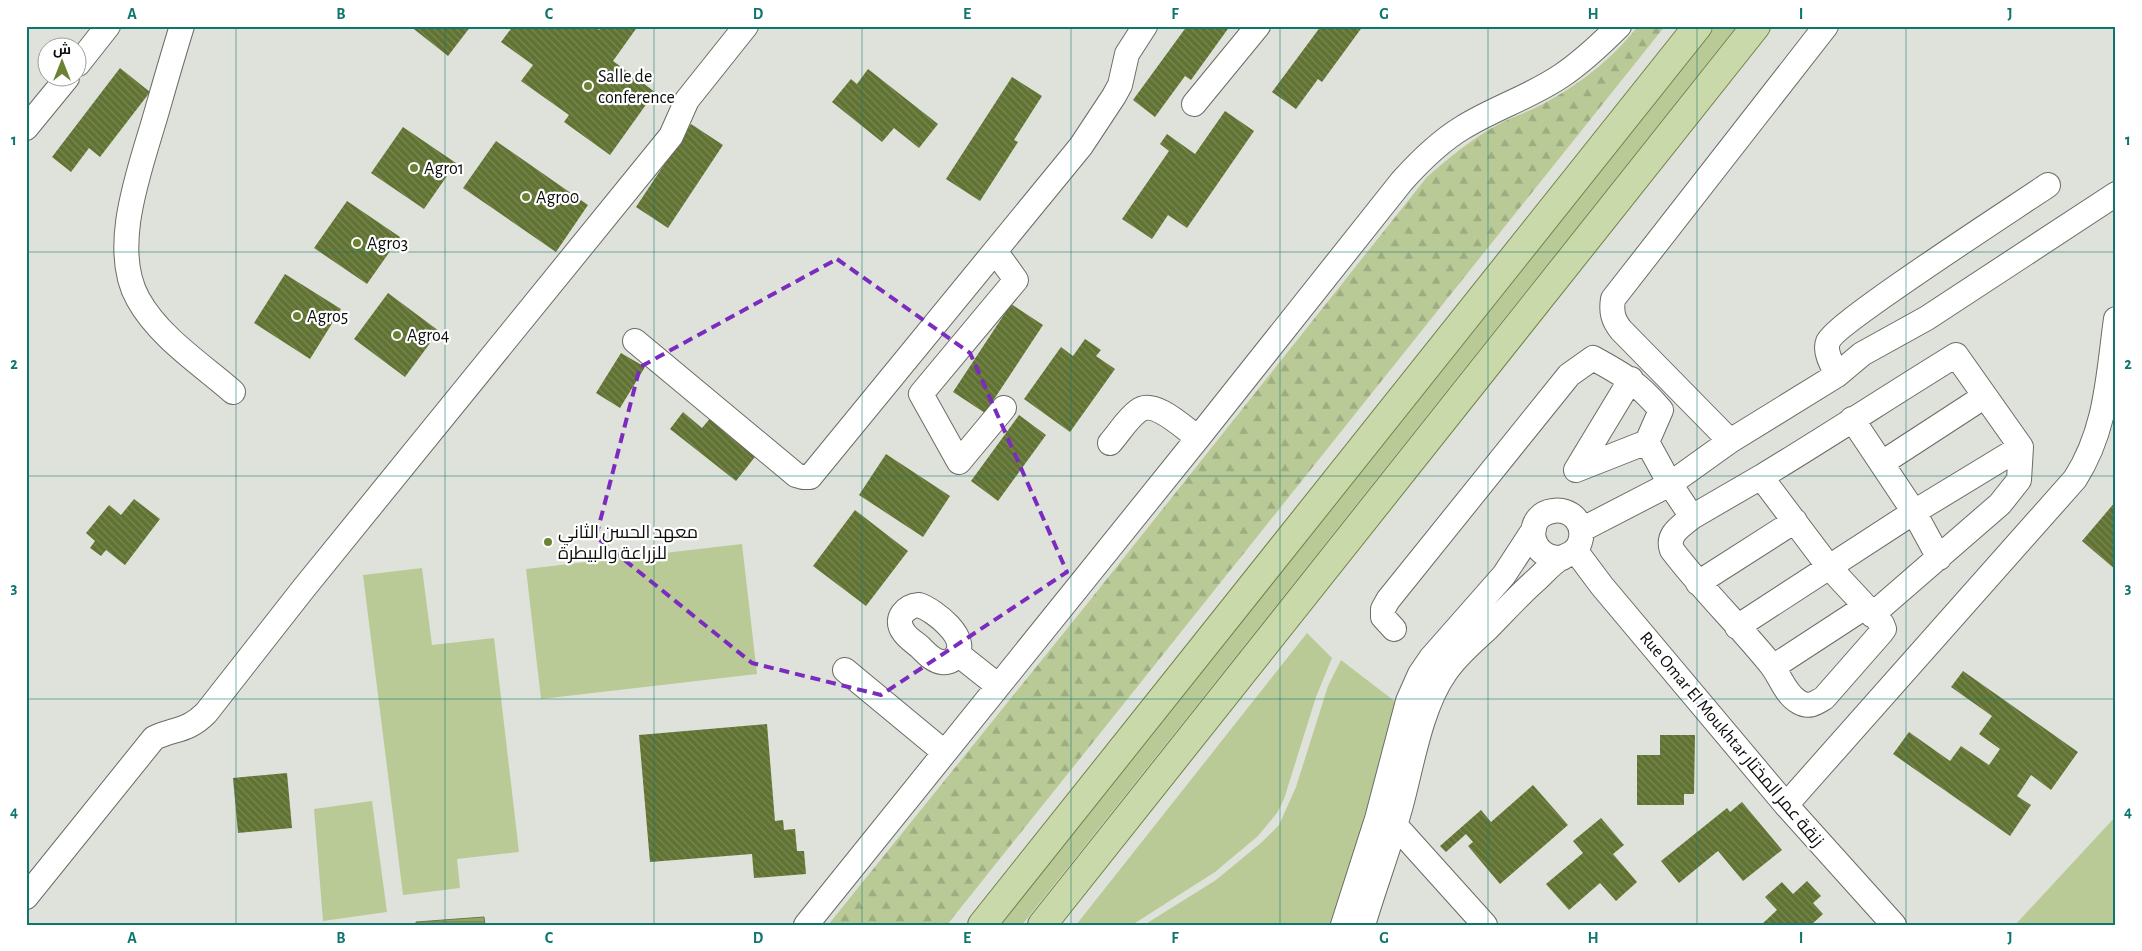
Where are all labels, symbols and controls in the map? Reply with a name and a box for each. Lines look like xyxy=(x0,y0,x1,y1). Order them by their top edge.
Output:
text: A xyxy=(127,6,137,22)
text: B xyxy=(336,6,346,22)
text: C xyxy=(545,6,554,22)
text: D xyxy=(753,6,764,22)
text: E xyxy=(963,6,971,22)
text: F xyxy=(1171,6,1179,22)
text: G xyxy=(1379,6,1389,22)
text: H xyxy=(1587,6,1599,22)
text: I xyxy=(1799,6,1803,22)
text: J xyxy=(2007,6,2013,22)
north arrow xyxy=(38,38,88,88)
text: ش xyxy=(53,41,71,58)
place label: Salle de conference xyxy=(598,68,675,107)
marker: Salle de conference xyxy=(582,80,594,92)
text: 1 xyxy=(11,132,17,148)
text: 1 xyxy=(2125,132,2131,148)
place label: Agro1 xyxy=(424,160,464,178)
marker: Agro1 xyxy=(408,162,420,174)
place label: Agro0 xyxy=(536,189,579,207)
marker: Agro0 xyxy=(520,191,532,203)
place label: Agro3 xyxy=(367,235,408,253)
marker: Agro3 xyxy=(351,237,363,249)
place label: Agro5 xyxy=(307,308,348,326)
marker: Agro5 xyxy=(291,310,303,322)
place label: Agro4 xyxy=(407,327,450,345)
marker: Agro4 xyxy=(391,329,403,341)
text: 2 xyxy=(10,356,18,372)
text: 2 xyxy=(2124,356,2132,372)
place label: معهد الحسن الثاني للزراعة والبيطرة xyxy=(558,523,698,564)
marker: معهد الحسن الثاني للزراعة والبيطرة xyxy=(542,536,554,548)
text: 3 xyxy=(11,580,18,596)
text: 3 xyxy=(2125,580,2132,596)
street label: Rue Omar El Moukhtar زنقة عمر المختار xyxy=(1635,629,1826,851)
text: 4 xyxy=(10,804,18,820)
text: 4 xyxy=(2124,804,2132,820)
text: A xyxy=(127,930,137,946)
text: B xyxy=(336,930,346,946)
text: C xyxy=(545,930,554,946)
text: D xyxy=(753,930,764,946)
text: E xyxy=(963,930,971,946)
text: F xyxy=(1171,930,1179,946)
text: G xyxy=(1379,930,1389,946)
text: H xyxy=(1587,930,1599,946)
text: I xyxy=(1799,930,1803,946)
text: J xyxy=(2007,930,2013,946)

